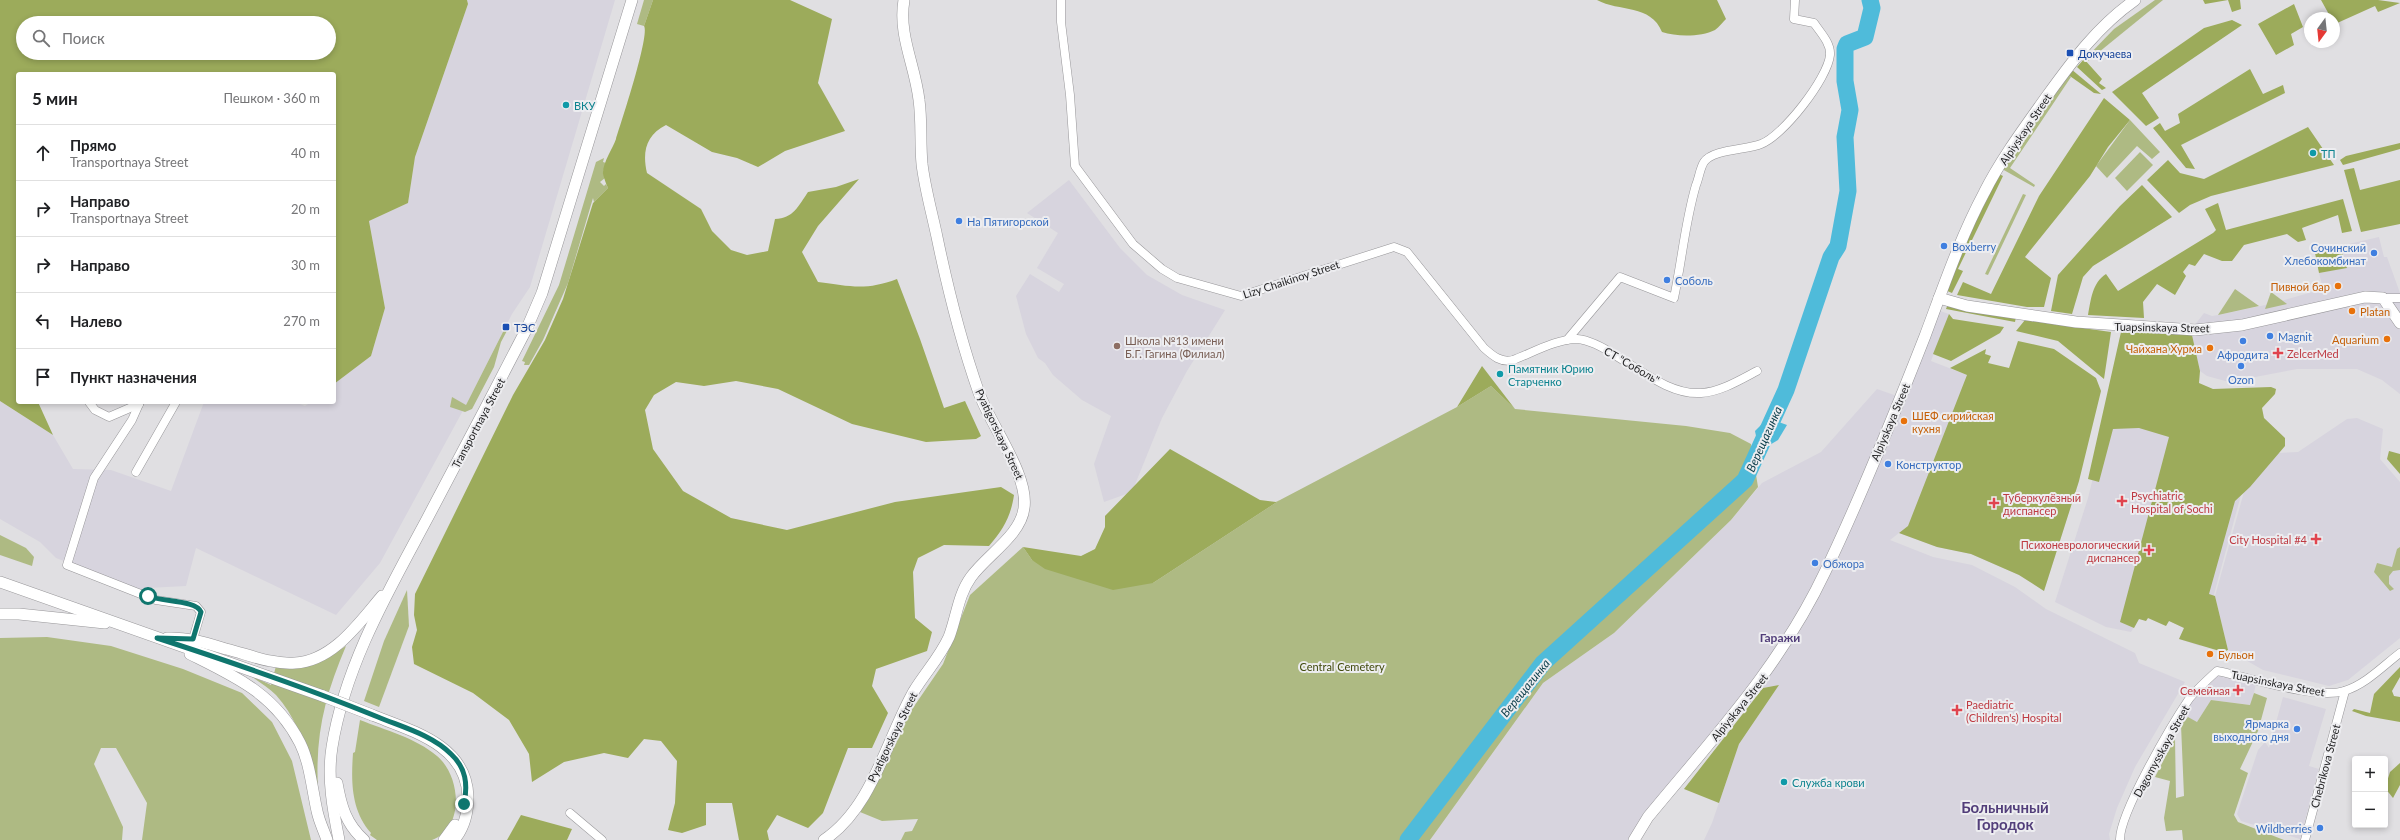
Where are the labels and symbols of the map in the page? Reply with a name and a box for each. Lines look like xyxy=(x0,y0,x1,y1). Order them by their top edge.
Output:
north arrow xyxy=(2304,12,2340,48)
place label: Докучаева xyxy=(2078,47,2132,60)
marker: Докучаева xyxy=(2065,48,2075,58)
street label: Alpiyskaya Street xyxy=(1996,91,2054,167)
place label: ВКУ xyxy=(574,99,595,112)
marker: ВКУ xyxy=(561,100,571,110)
place label: ТП xyxy=(2321,147,2336,160)
marker: ТП xyxy=(2308,148,2318,158)
place label: На Пятигорской xyxy=(967,215,1049,228)
marker: На Пятигорской xyxy=(954,216,964,226)
place label: Boxberry xyxy=(1952,240,1996,253)
marker: Boxberry xyxy=(1939,241,1949,251)
place label: Сочинский Хлебокомбинат xyxy=(2285,241,2366,267)
marker: Сочинский Хлебокомбинат xyxy=(2369,248,2379,258)
street label: Lizy Chaikinoy Street xyxy=(1241,257,1341,301)
place label: Соболь xyxy=(1675,274,1713,287)
marker: Соболь xyxy=(1662,275,1672,285)
place label: Пивной бар xyxy=(2271,280,2330,293)
marker: Пивной бар xyxy=(2333,281,2343,291)
place label: Platan xyxy=(2360,305,2390,318)
marker: Platan xyxy=(2347,306,2357,316)
street label: Tuapsinskaya Street xyxy=(2114,320,2210,334)
place label: ТЭС xyxy=(514,321,536,334)
marker: ТЭС xyxy=(501,322,511,332)
place label: Magnit xyxy=(2278,330,2312,343)
marker: Magnit xyxy=(2265,331,2275,341)
place label: Aquarium xyxy=(2332,333,2379,346)
place label: Школа №13 имени Б.Г. Гагина (Филиал) xyxy=(1125,334,1225,360)
marker: Aquarium xyxy=(2382,334,2392,344)
marker: Афродита xyxy=(2238,336,2248,346)
marker: Школа №13 имени Б.Г. Гагина (Филиал) xyxy=(1112,341,1122,351)
place label: Чайхана Хурма xyxy=(2126,342,2202,355)
marker: Чайхана Хурма xyxy=(2205,343,2215,353)
street label: СТ "Соболь" xyxy=(1602,344,1662,386)
marker: ZelcerMed xyxy=(2272,347,2284,359)
place label: ZelcerMed xyxy=(2287,347,2339,360)
place label: Афродита xyxy=(2217,348,2269,361)
marker: Ozon xyxy=(2236,361,2246,371)
place label: Памятник Юрию Старченко xyxy=(1508,362,1594,388)
marker: Памятник Юрию Старченко xyxy=(1495,369,1505,379)
place label: Ozon xyxy=(2228,373,2254,386)
street label: Transportnaya Street xyxy=(449,376,507,470)
street label: Alpiyskaya Street xyxy=(1868,381,1912,463)
street label: Pyatigorskaya Street xyxy=(973,387,1027,482)
water label: Верещагинка xyxy=(1743,404,1785,474)
place label: ШЕФ сирийская кухня xyxy=(1912,409,1994,435)
marker: ШЕФ сирийская кухня xyxy=(1899,416,1909,426)
place label: Конструктор xyxy=(1896,458,1961,471)
marker: Конструктор xyxy=(1883,459,1893,469)
place label: Psychiatric Hospital of Sochi xyxy=(2131,489,2213,515)
place label: Туберкулёзный диспансер xyxy=(2003,491,2081,517)
marker: Psychiatric Hospital of Sochi xyxy=(2116,495,2128,507)
marker: Туберкулёзный диспансер xyxy=(1988,497,2000,509)
place label: City Hospital #4 xyxy=(2229,533,2308,546)
marker: City Hospital #4 xyxy=(2310,533,2322,545)
place label: Психоневрологический диспансер xyxy=(2021,538,2140,564)
marker: Психоневрологический диспансер xyxy=(2143,544,2155,556)
place label: Обжора xyxy=(1823,557,1864,570)
marker: Обжора xyxy=(1810,558,1820,568)
route start xyxy=(139,587,157,605)
district label: Гаражи xyxy=(1760,630,1800,645)
place label: Бульон xyxy=(2218,648,2254,661)
marker: Бульон xyxy=(2205,649,2215,659)
water label: Верещагинка xyxy=(1497,656,1553,720)
park label: Central Cemetery xyxy=(1299,660,1385,673)
street label: Tuapsinskaya Street xyxy=(2230,668,2326,698)
street label: Alpiyskaya Street xyxy=(1708,671,1770,743)
place label: Семейная xyxy=(2180,684,2230,697)
marker: Семейная xyxy=(2233,685,2243,695)
street label: Pyatigorskaya Street xyxy=(865,690,919,784)
place label: Paediatric (Children's) Hospital xyxy=(1966,698,2062,724)
street label: Dagomysskaya Street xyxy=(2130,703,2192,799)
marker: Paediatric (Children's) Hospital xyxy=(1951,704,1963,716)
place label: Ярмарка выходного дня xyxy=(2213,717,2289,743)
street label: Chebrikova Street xyxy=(2308,723,2342,809)
marker: Ярмарка выходного дня xyxy=(2292,724,2302,734)
place label: Служба крови xyxy=(1792,776,1865,789)
marker: Служба крови xyxy=(1779,777,1789,787)
route end xyxy=(455,795,473,813)
district label: Больничный Городок xyxy=(1961,798,2049,833)
place label: Wildberries xyxy=(2256,822,2312,835)
marker: Wildberries xyxy=(2315,823,2325,833)

